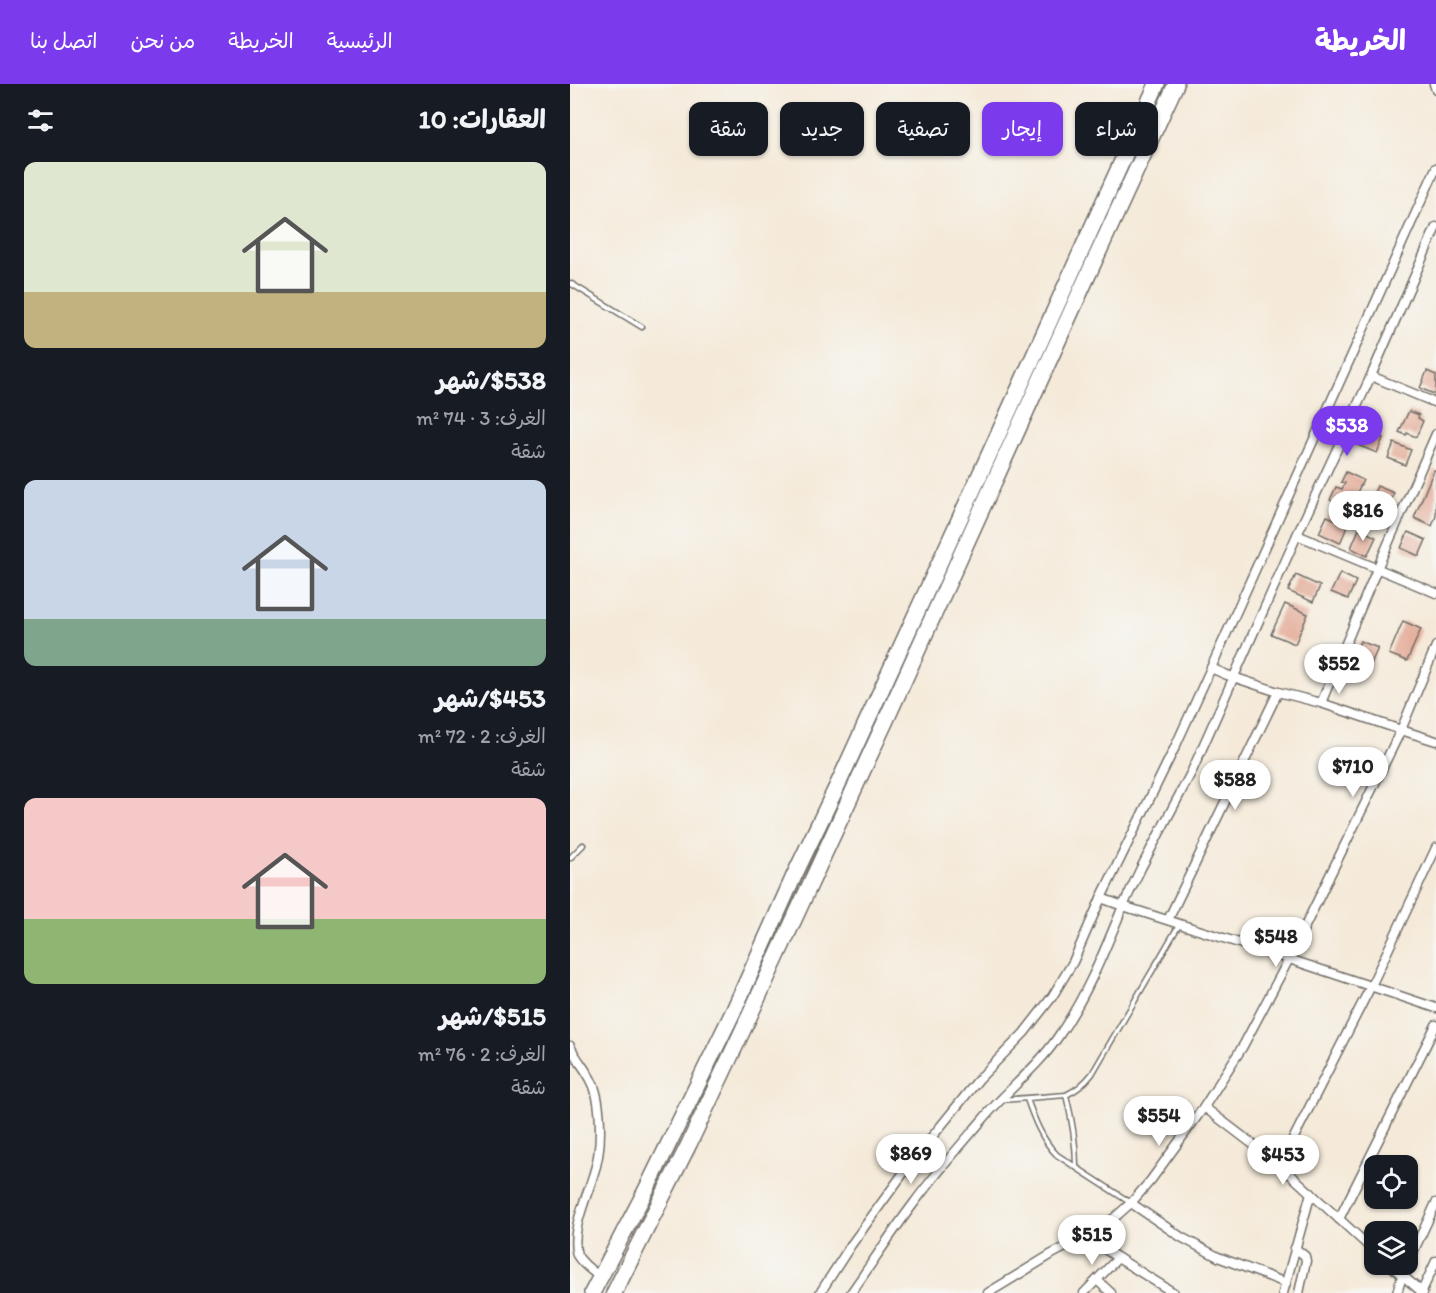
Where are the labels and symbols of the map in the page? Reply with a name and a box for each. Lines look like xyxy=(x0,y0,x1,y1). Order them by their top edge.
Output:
pin: $538 xyxy=(1311,406,1383,457)
pin: $816 xyxy=(1327,491,1399,542)
pin: $552 xyxy=(1303,644,1375,695)
pin: $710 xyxy=(1317,747,1389,798)
pin: $588 xyxy=(1199,760,1271,811)
pin: $548 xyxy=(1240,917,1312,968)
pin: $554 xyxy=(1123,1096,1195,1147)
pin: $869 xyxy=(875,1134,947,1185)
pin: $453 xyxy=(1247,1135,1319,1186)
pin: $515 xyxy=(1056,1215,1128,1266)

